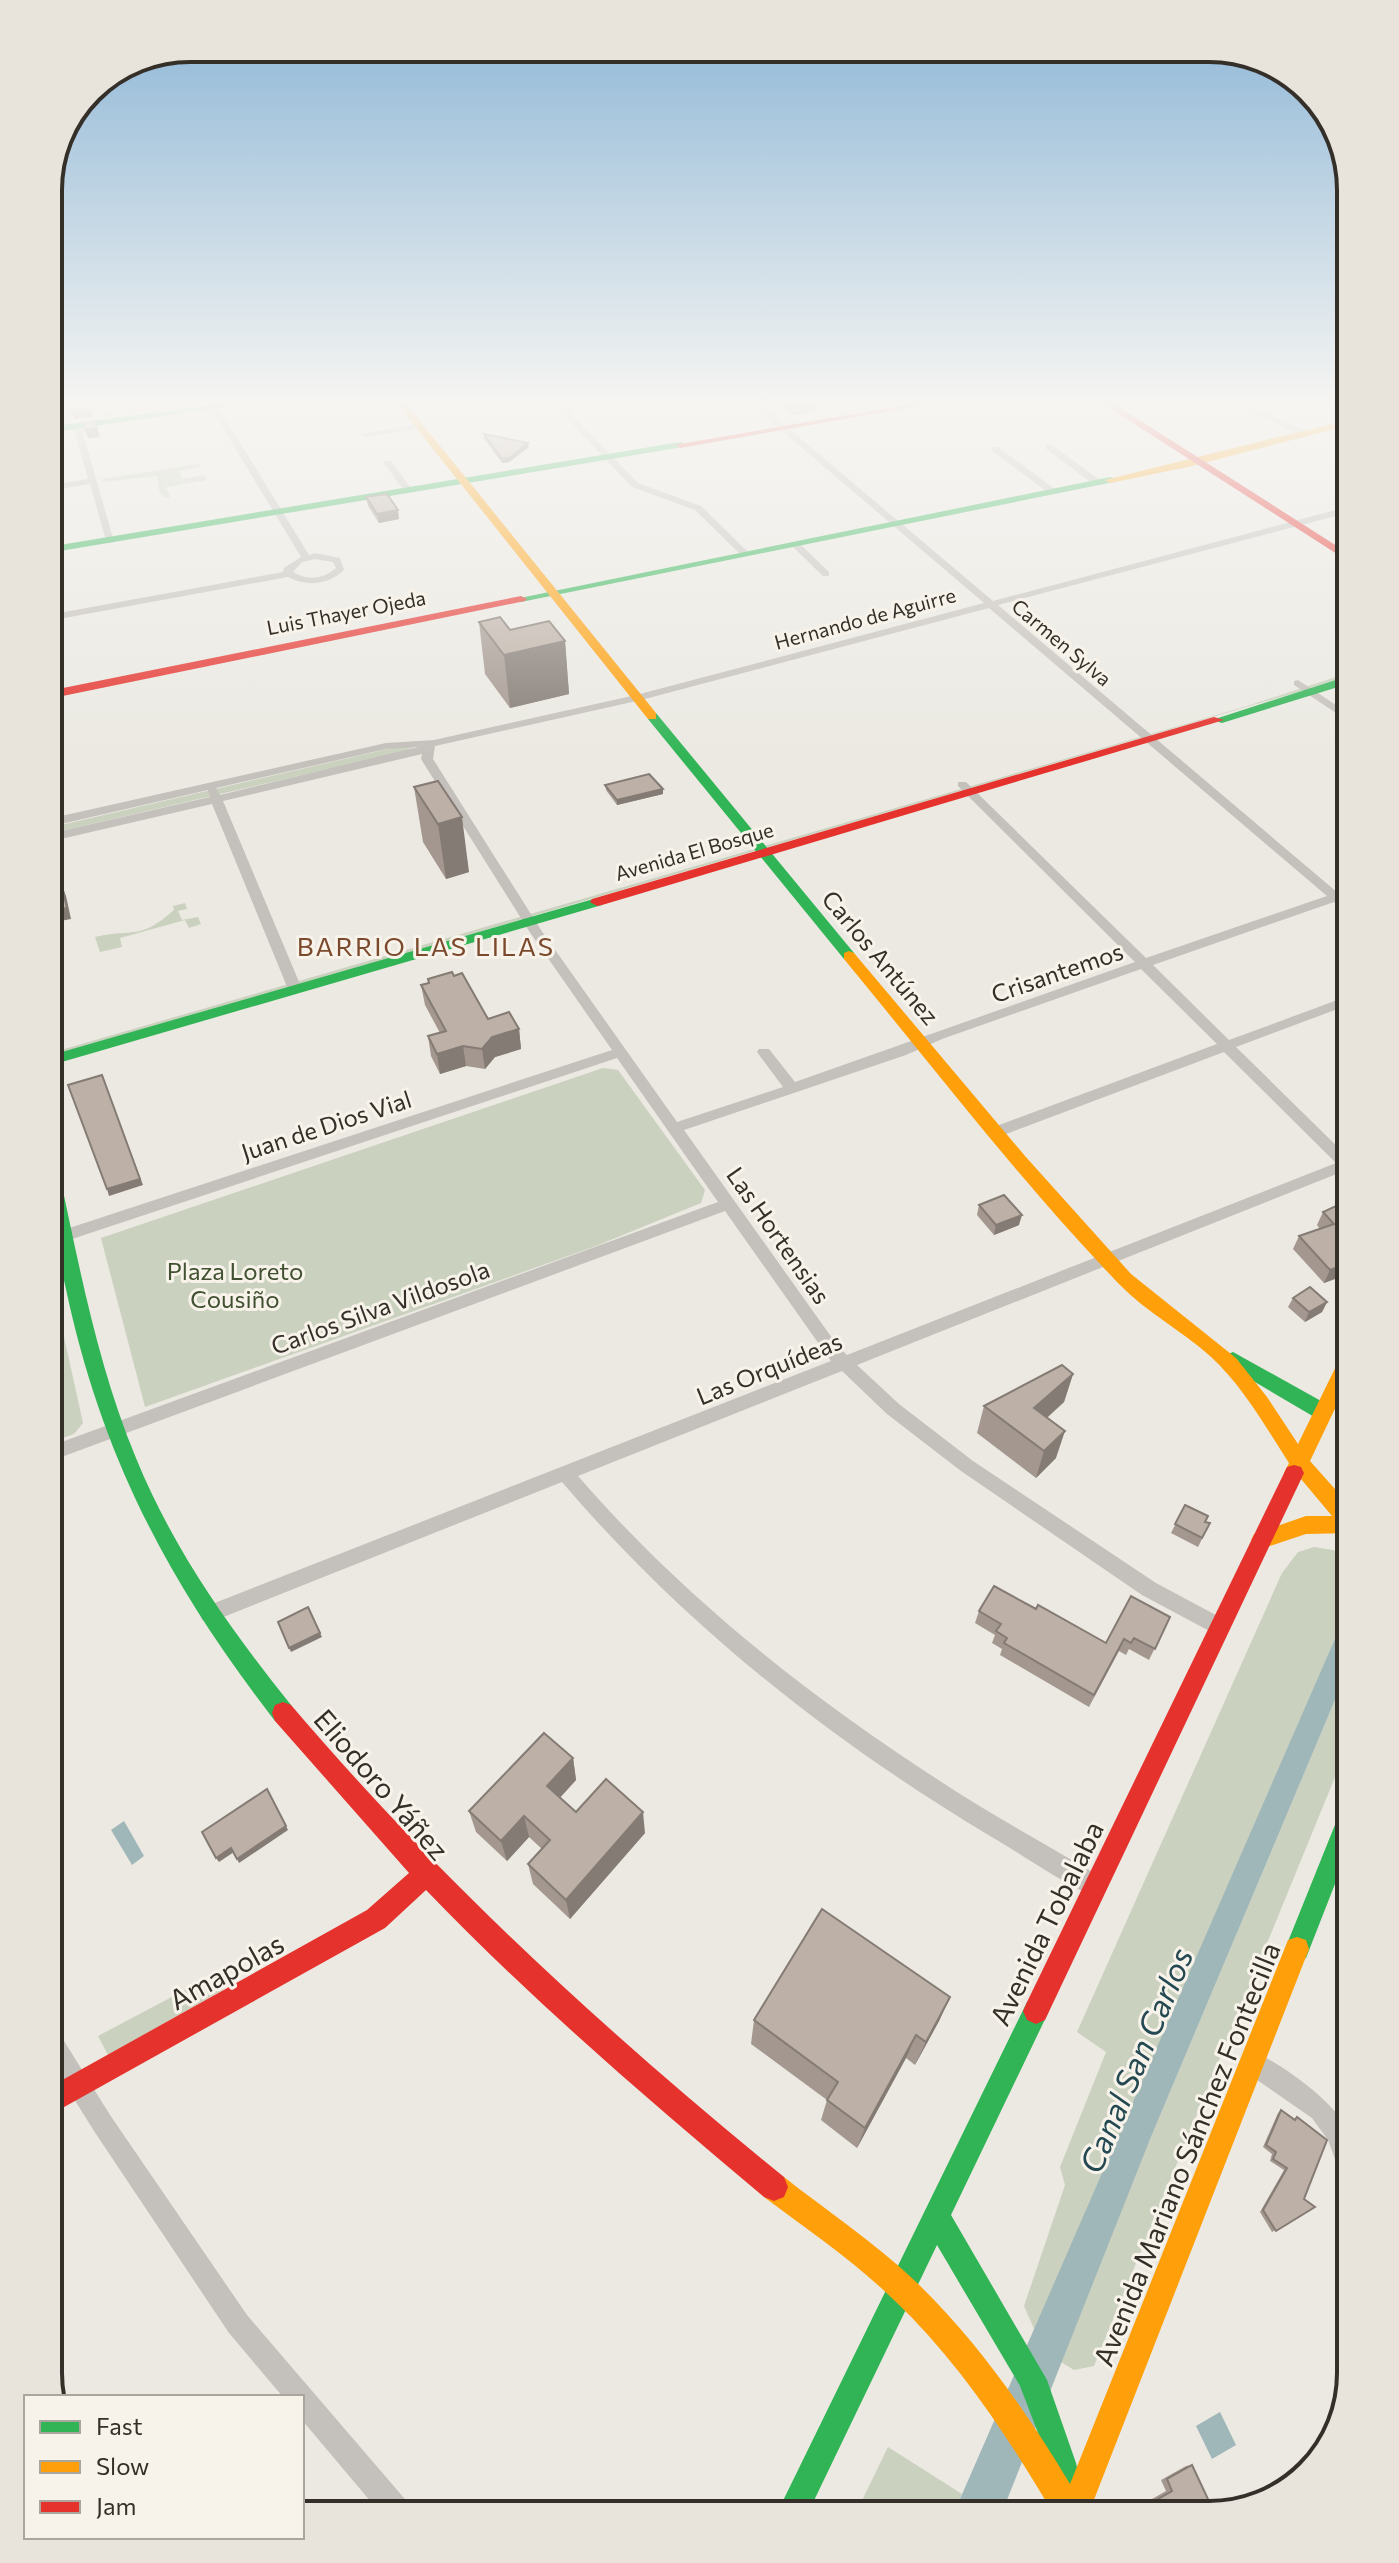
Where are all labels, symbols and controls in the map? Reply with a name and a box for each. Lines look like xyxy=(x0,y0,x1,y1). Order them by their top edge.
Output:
street label: Hernando de Aguirre xyxy=(772,582,958,654)
street label: Luis Thayer Ojeda xyxy=(264,585,428,639)
street label: Carmen Sylva xyxy=(1007,593,1117,691)
street label: Avenida El Bosque xyxy=(612,817,776,885)
street label: Carlos Antúnez xyxy=(816,884,946,1030)
district label: BARRIO LAS LILAS xyxy=(297,930,555,961)
street label: Crisantemos xyxy=(987,936,1127,1008)
street label: Juan de Dios Vial xyxy=(237,1084,415,1166)
street label: Las Hortensias xyxy=(721,1161,837,1309)
street label: Carlos Silva Vildosola xyxy=(267,1254,493,1360)
park label: Plaza Loreto Cousiño xyxy=(167,1256,303,1313)
street label: Las Orquídeas xyxy=(692,1326,846,1410)
street label: Eliodoro Yáñez xyxy=(307,1702,457,1866)
street label: Avenida Tobalaba xyxy=(982,1815,1110,2031)
street label: Amapolas xyxy=(163,1926,289,2016)
street label: Avenida Mariano Sánchez Fontecilla xyxy=(1085,1937,1287,2371)
water label: Canal San Carlos xyxy=(1070,1941,1200,2179)
legend xyxy=(24,2395,304,2539)
text: Fast xyxy=(96,2411,143,2440)
text: Slow xyxy=(96,2451,149,2480)
text: Jam xyxy=(96,2491,136,2520)

